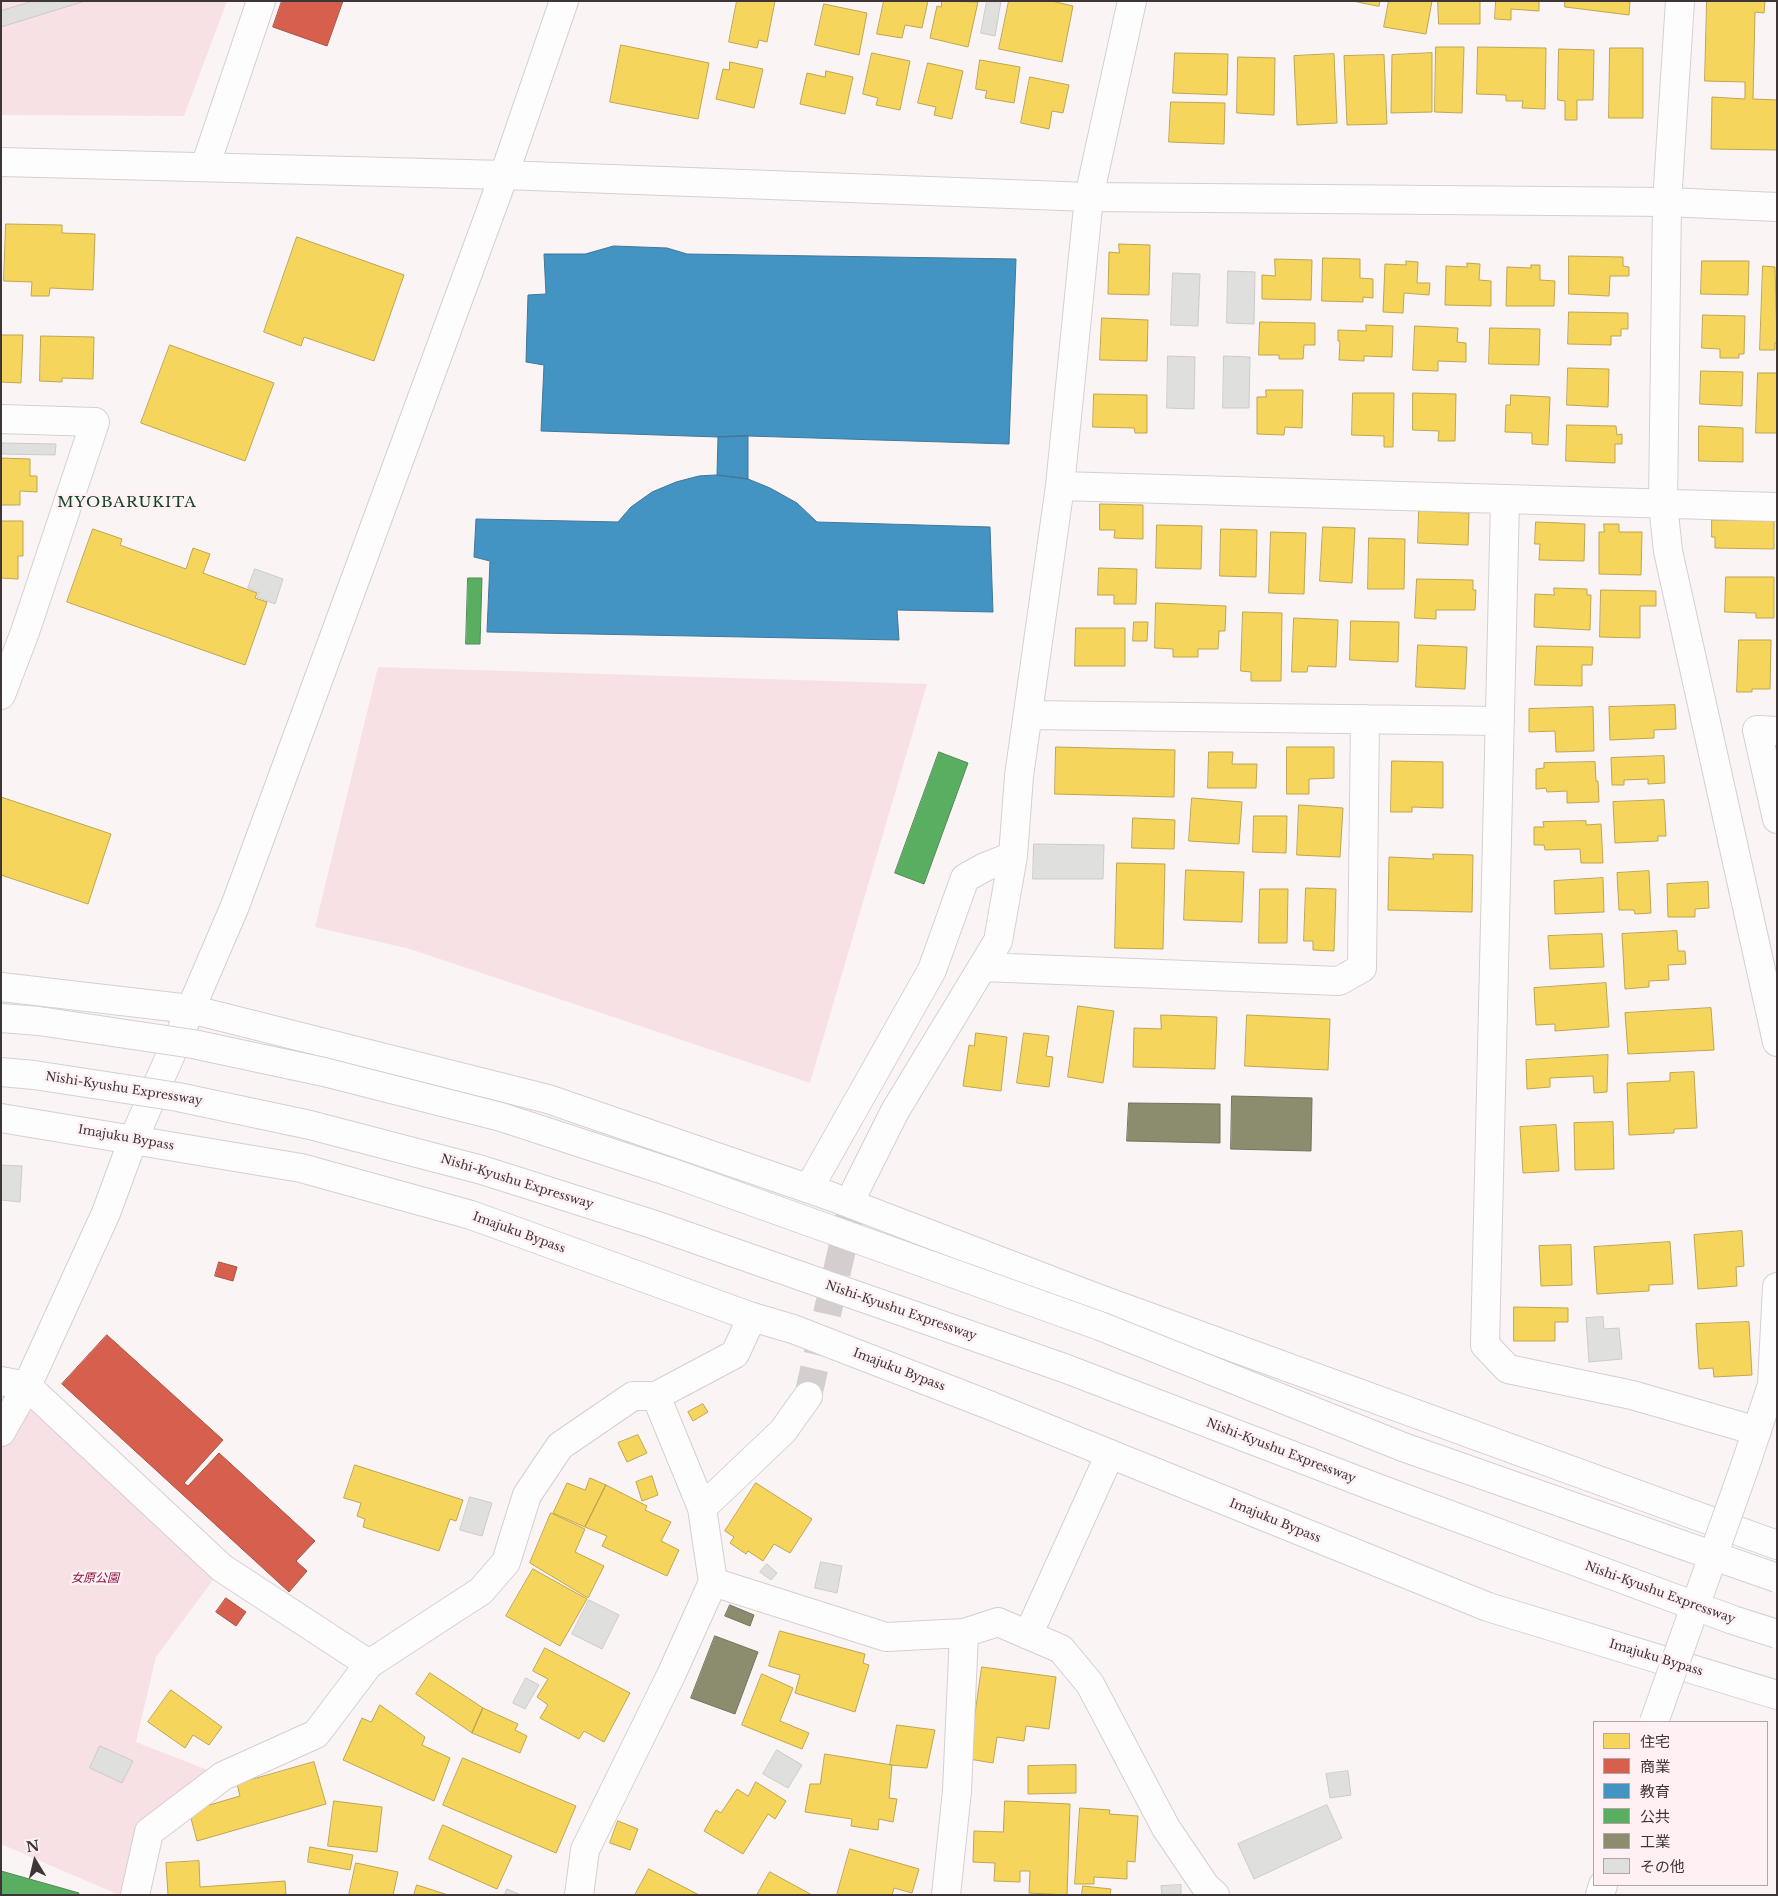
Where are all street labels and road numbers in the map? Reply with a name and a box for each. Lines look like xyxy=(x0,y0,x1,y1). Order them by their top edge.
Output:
street label: Nishi-Kyushu Expressway xyxy=(44,1069,204,1109)
street label: Imajuku Bypass xyxy=(77,1122,175,1154)
street label: Nishi-Kyushu Expressway xyxy=(439,1152,595,1212)
street label: Imajuku Bypass xyxy=(471,1210,567,1256)
street label: Nishi-Kyushu Expressway xyxy=(824,1278,978,1344)
street label: Imajuku Bypass xyxy=(851,1346,947,1394)
street label: Nishi-Kyushu Expressway xyxy=(1204,1416,1358,1486)
street label: Imajuku Bypass xyxy=(1227,1496,1323,1546)
street label: Nishi-Kyushu Expressway xyxy=(1583,1559,1737,1627)
street label: Imajuku Bypass xyxy=(1607,1637,1705,1679)

